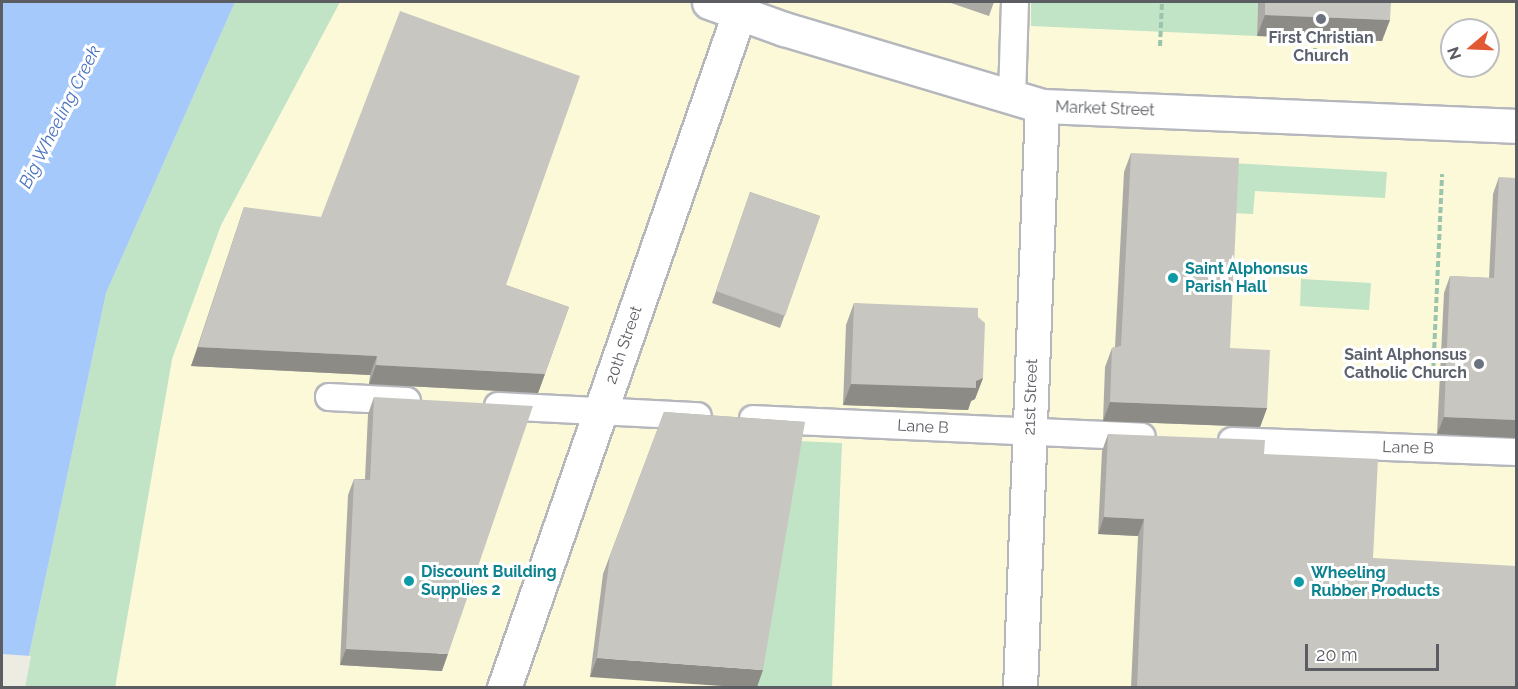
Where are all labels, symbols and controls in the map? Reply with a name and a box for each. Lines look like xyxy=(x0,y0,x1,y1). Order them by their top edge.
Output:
marker: First Christian Church xyxy=(1314,12,1328,26)
north arrow xyxy=(1440,18,1500,78)
place label: First Christian Church xyxy=(1268,28,1374,66)
water label: Big Wheeling Creek xyxy=(14,42,106,192)
text: N xyxy=(1443,45,1465,62)
street label: Market Street xyxy=(1055,98,1155,120)
place label: Saint Alphonsus Parish Hall xyxy=(1185,259,1308,297)
marker: Saint Alphonsus Parish Hall xyxy=(1166,271,1180,285)
street label: 20th Street xyxy=(602,303,646,387)
place label: Saint Alphonsus Catholic Church xyxy=(1344,345,1467,383)
marker: Saint Alphonsus Catholic Church xyxy=(1472,357,1486,371)
street label: 21st Street xyxy=(1020,358,1042,436)
street label: Lane B xyxy=(897,416,949,438)
street label: Lane B xyxy=(1382,438,1434,458)
place label: Discount Building Supplies 2 xyxy=(421,562,557,600)
place label: Wheeling Rubber Products xyxy=(1311,563,1440,601)
marker: Discount Building Supplies 2 xyxy=(402,574,416,588)
marker: Wheeling Rubber Products xyxy=(1292,575,1306,589)
scale bar xyxy=(1308,632,1442,670)
text: 20 m xyxy=(1316,644,1358,665)

